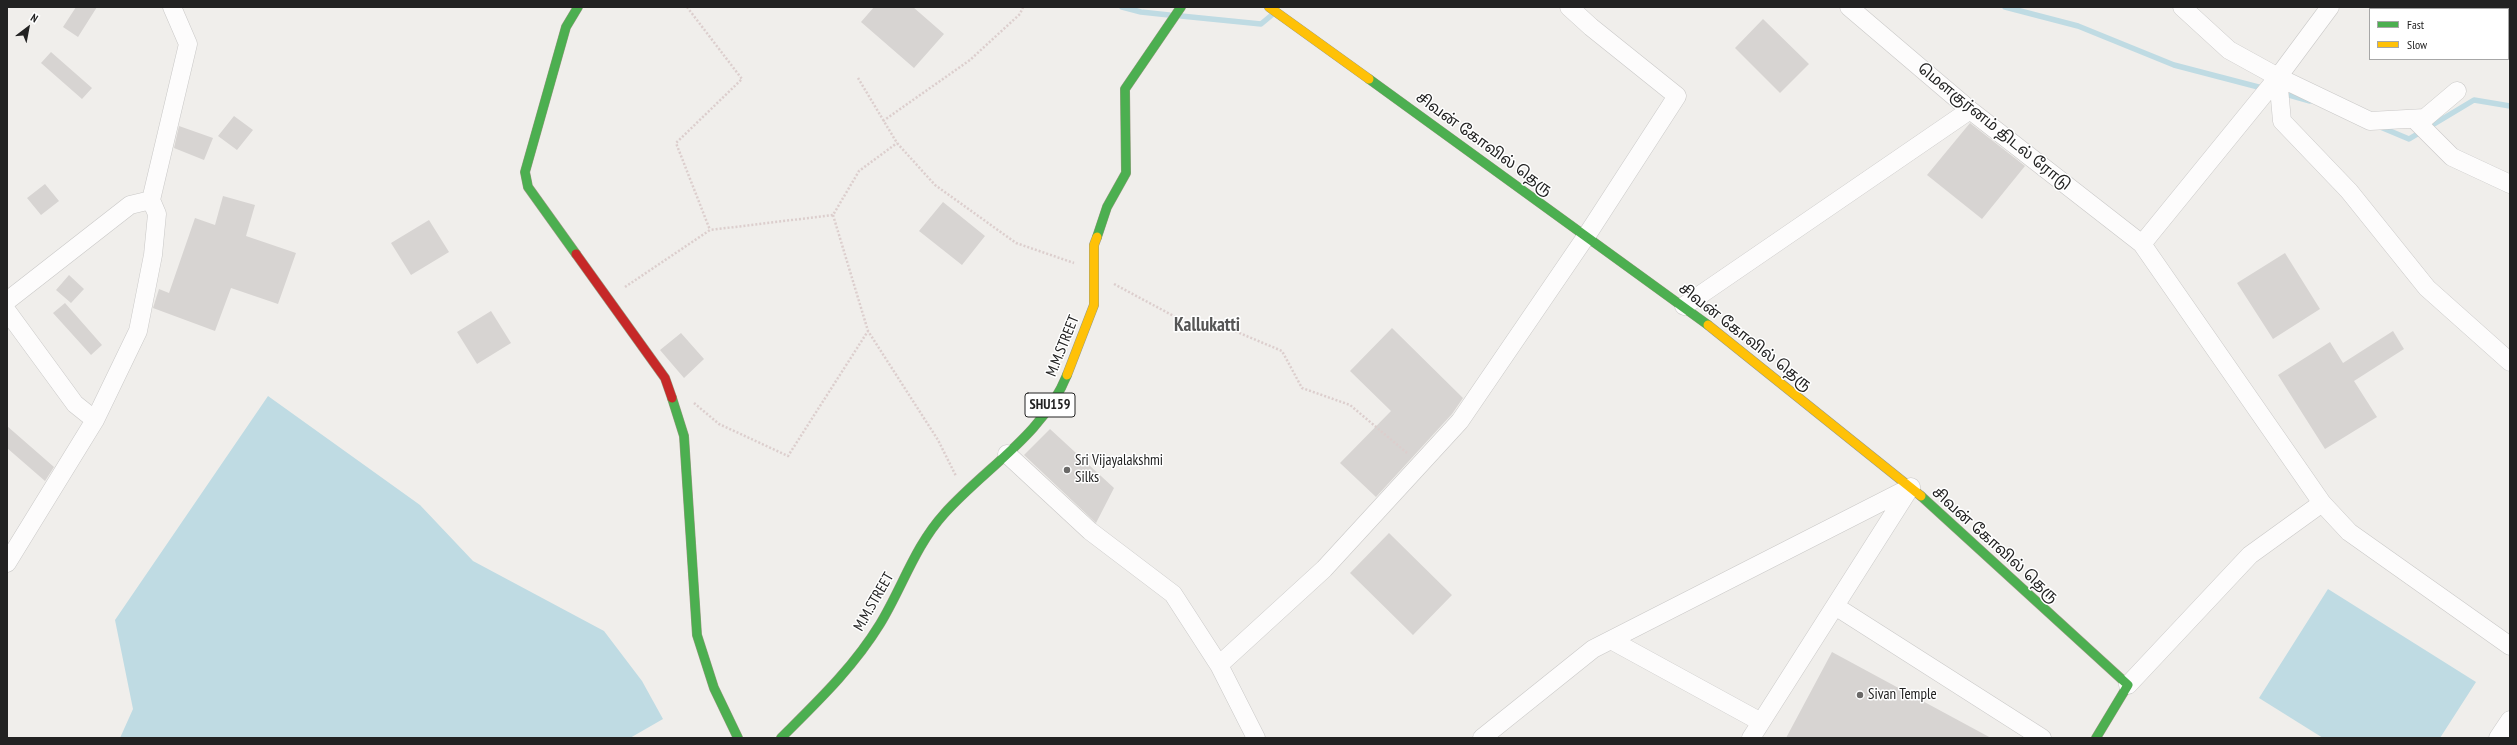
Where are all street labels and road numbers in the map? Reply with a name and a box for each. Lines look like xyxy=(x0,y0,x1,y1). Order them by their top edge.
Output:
street label: மௌகுர்னம் திடல் ரோடு xyxy=(1914,60,2074,194)
street label: சிவன் கோவில் தெரு xyxy=(1412,89,1556,199)
street label: சிவன் கோவில் தெரு xyxy=(1675,279,1815,395)
street label: M.M.STREET xyxy=(1043,313,1083,379)
road number: SHU159 xyxy=(1025,393,1075,417)
street label: சிவன் கோவில் தெரு xyxy=(1928,483,2062,607)
street label: M.M.STREET xyxy=(850,570,898,634)

